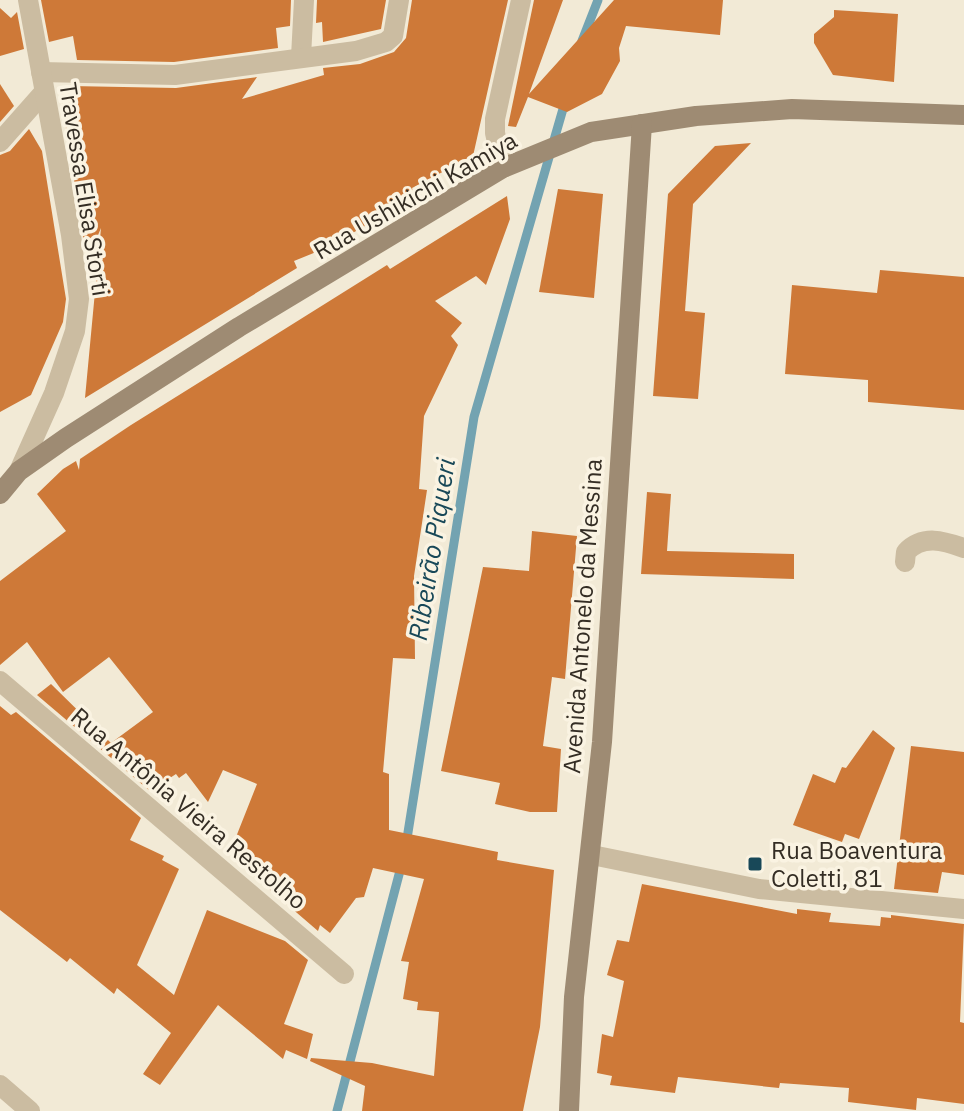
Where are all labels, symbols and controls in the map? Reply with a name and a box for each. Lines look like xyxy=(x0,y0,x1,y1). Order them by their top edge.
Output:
street label: Travessa Elisa Storti xyxy=(52,80,118,298)
street label: Rua Ushikichi Kamiya xyxy=(307,124,523,266)
water label: Ribeirão Piqueri xyxy=(400,455,462,643)
street label: Avenida Antonelo da Messina xyxy=(555,457,609,775)
street label: Rua Antônia Vieira Restolho xyxy=(64,700,314,916)
place label: Rua Boaventura Coletti, 81 xyxy=(771,834,942,894)
marker: Rua Boaventura Coletti, 81 xyxy=(746,855,764,873)

